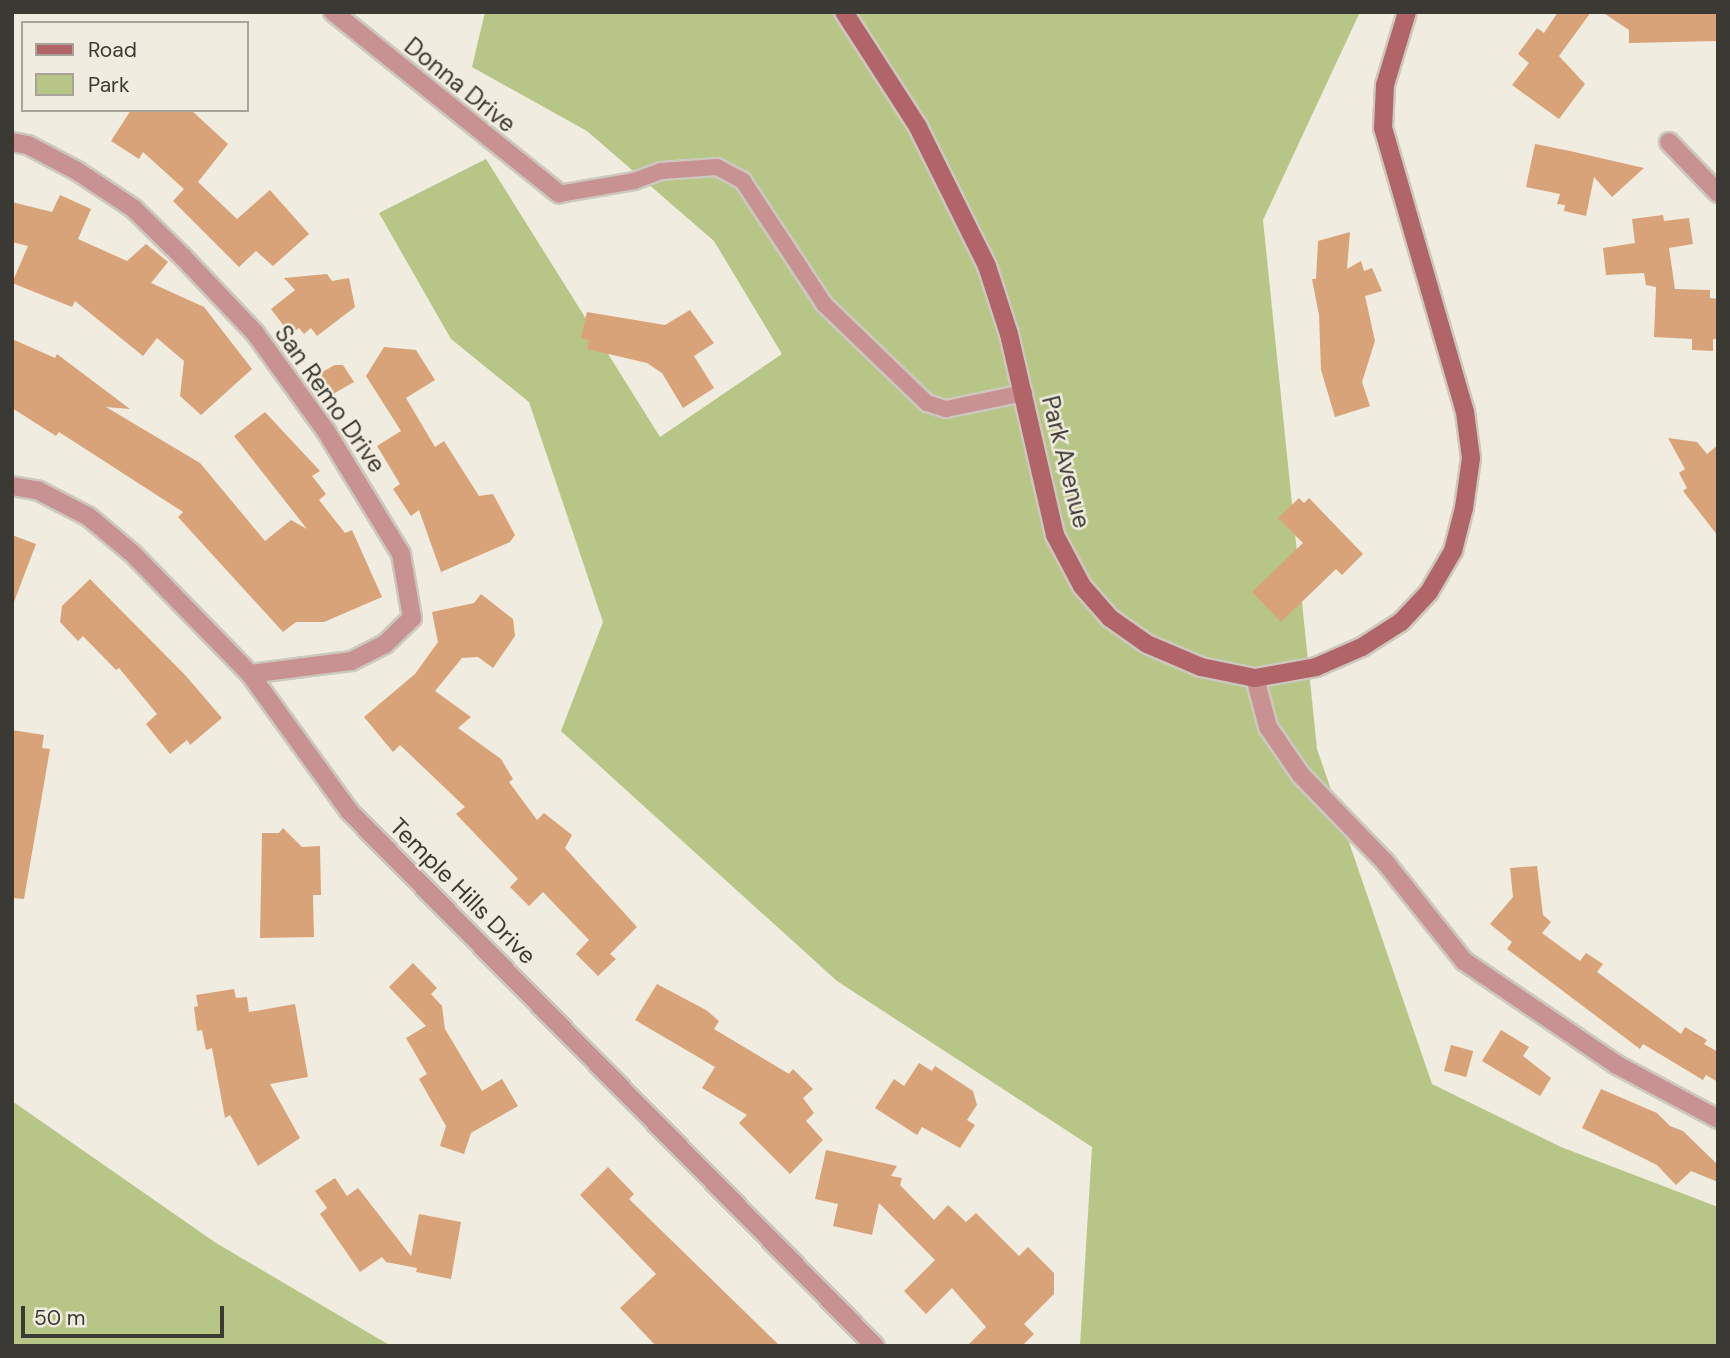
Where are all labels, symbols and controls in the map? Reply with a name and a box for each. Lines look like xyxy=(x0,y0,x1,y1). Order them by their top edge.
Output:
legend xyxy=(21,21,248,112)
street label: Donna Drive xyxy=(399,31,521,139)
text: Road xyxy=(88,36,137,64)
text: Park xyxy=(88,71,129,99)
street label: San Remo Drive xyxy=(269,320,391,478)
street label: Park Avenue xyxy=(1036,393,1096,531)
street label: Temple Hills Drive xyxy=(384,812,542,970)
scale bar xyxy=(24,1292,228,1336)
text: 50 m xyxy=(34,1304,85,1332)

